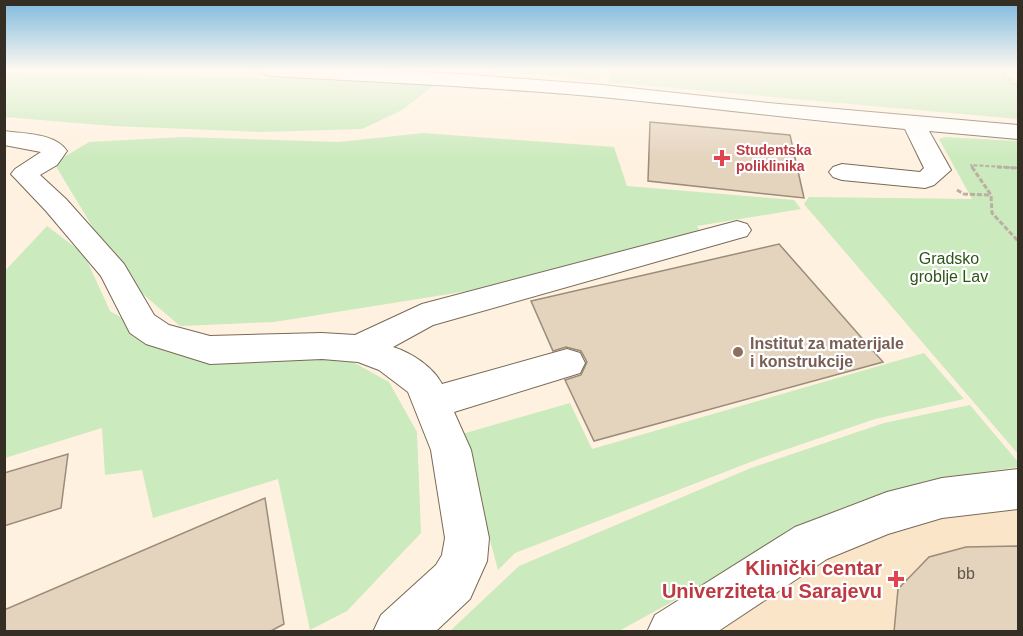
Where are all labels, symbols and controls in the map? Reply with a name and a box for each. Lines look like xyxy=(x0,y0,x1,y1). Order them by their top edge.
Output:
place label: Studentska poliklinika xyxy=(736,142,812,174)
marker: Studentska poliklinika xyxy=(713,149,731,167)
park label: Gradsko groblje Lav xyxy=(910,250,988,285)
place label: Institut za materijale i konstrukcije xyxy=(750,335,904,370)
marker: Institut za materijale i konstrukcije xyxy=(731,345,745,359)
place label: Klinički centar Univerziteta u Sarajevu xyxy=(662,557,882,602)
house number: bb xyxy=(957,565,975,582)
marker: Klinički centar Univerziteta u Sarajevu xyxy=(887,570,905,588)

